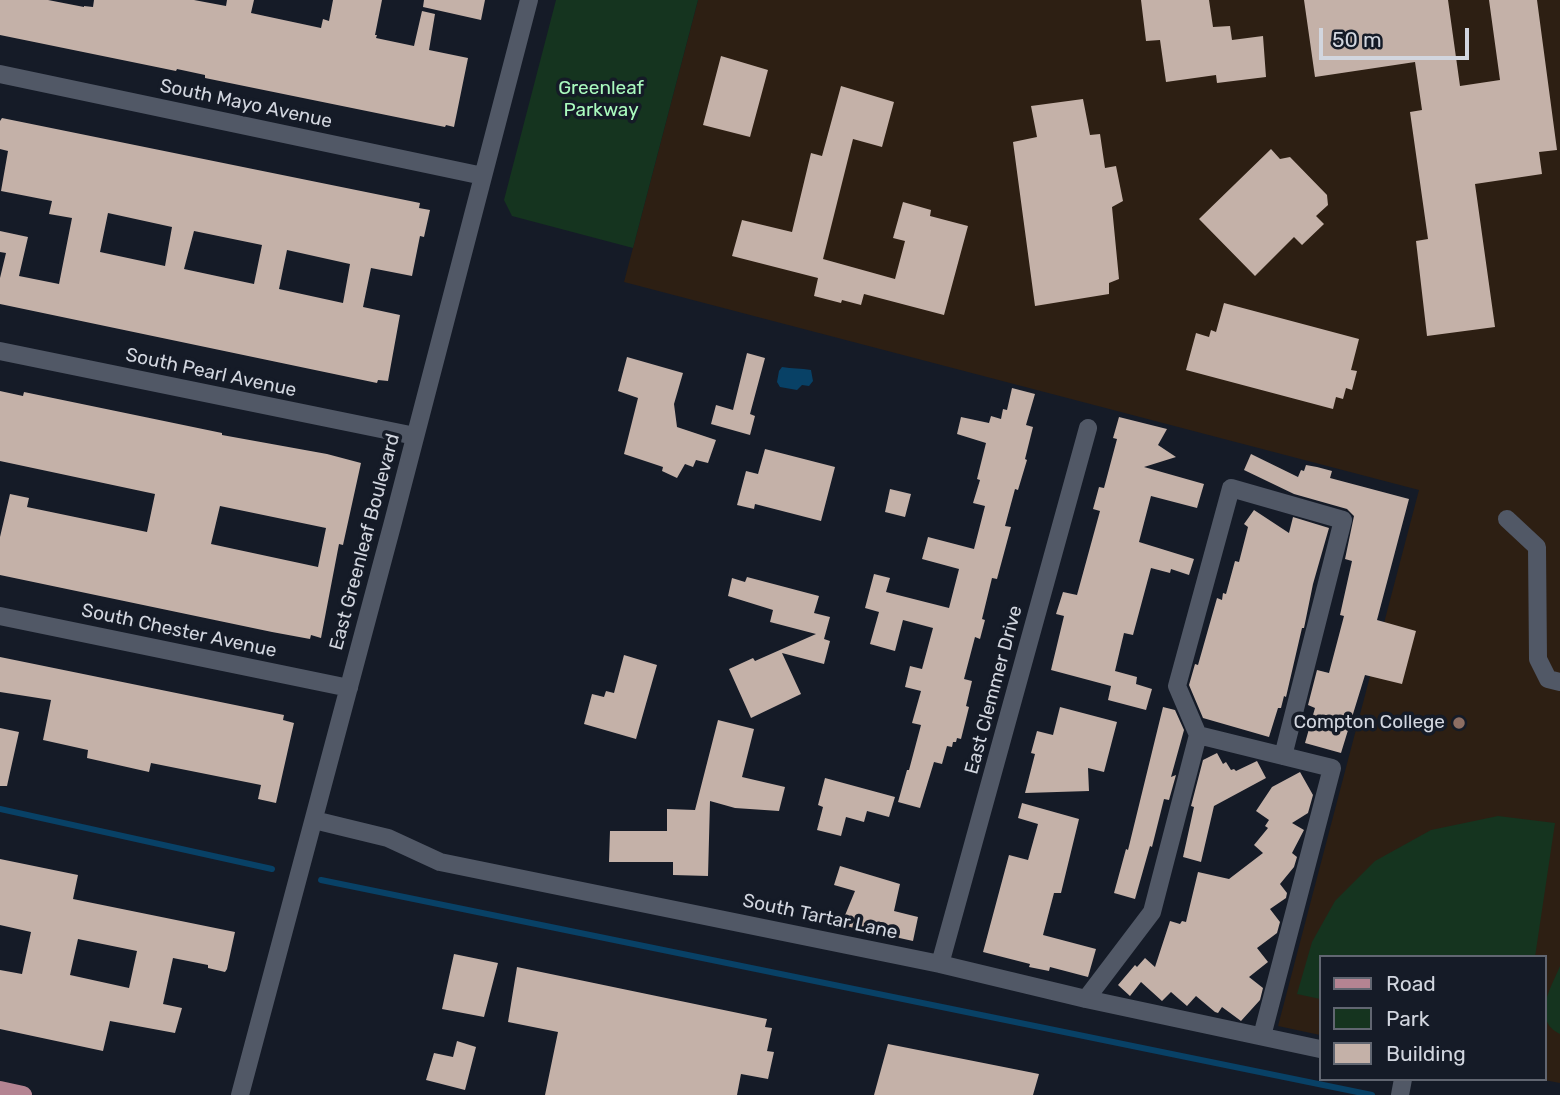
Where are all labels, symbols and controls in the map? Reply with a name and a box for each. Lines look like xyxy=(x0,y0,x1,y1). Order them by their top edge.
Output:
scale bar xyxy=(1322,14,1472,58)
text: 50 m xyxy=(1332,27,1382,52)
street label: South Mayo Avenue xyxy=(158,75,334,133)
park label: Greenleaf Parkway xyxy=(558,78,644,122)
street label: South Pearl Avenue xyxy=(124,344,298,402)
street label: East Greenleaf Boulevard xyxy=(325,431,405,653)
street label: South Chester Avenue xyxy=(79,599,279,663)
street label: East Clemmer Drive xyxy=(961,603,1027,777)
place label: Compton College xyxy=(1293,712,1445,734)
marker: Compton College xyxy=(1451,715,1467,731)
street label: South Tartar Lane xyxy=(740,889,900,945)
legend xyxy=(1318,955,1546,1081)
text: Road xyxy=(1386,971,1436,996)
text: Park xyxy=(1386,1006,1430,1031)
text: Building xyxy=(1386,1041,1466,1066)

